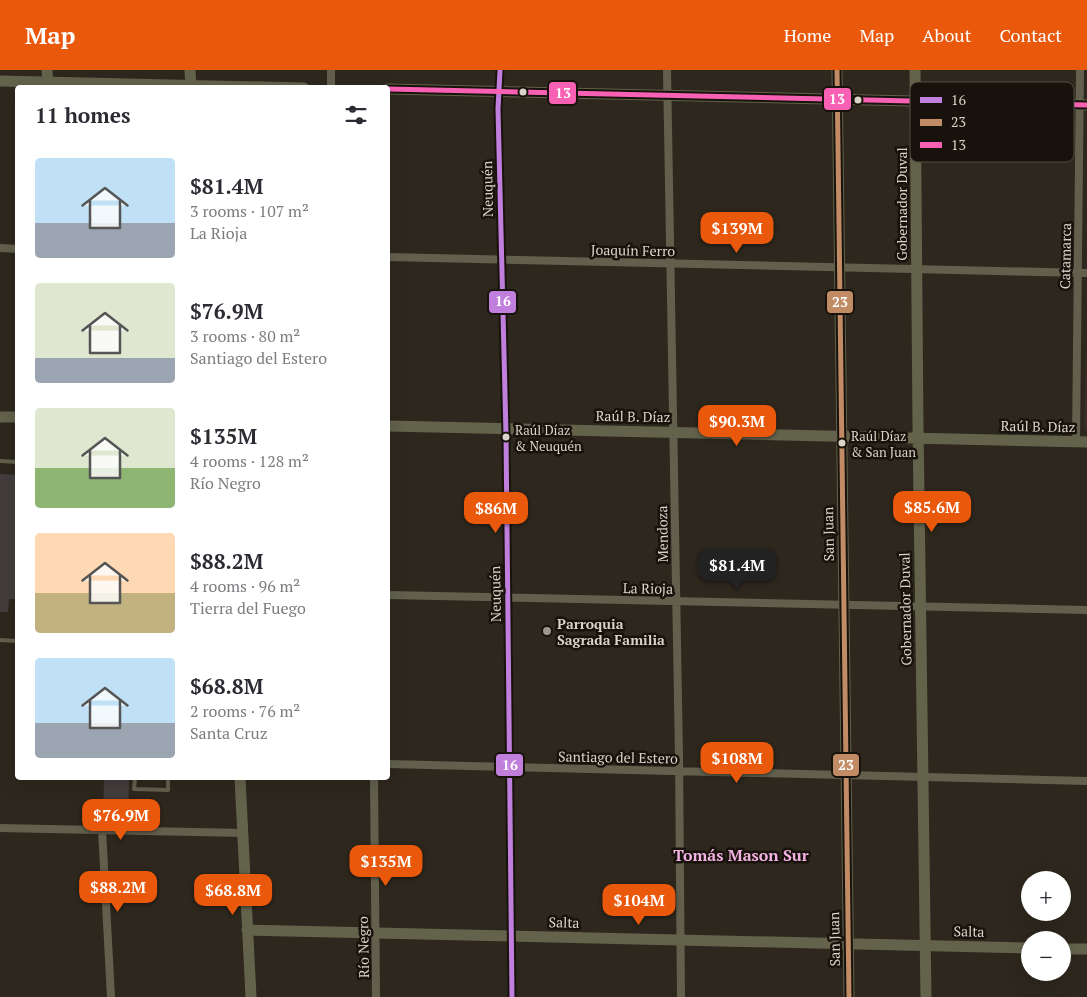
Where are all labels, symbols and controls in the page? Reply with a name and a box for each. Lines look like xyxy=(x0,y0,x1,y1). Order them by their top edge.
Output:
text: Map xyxy=(25,19,75,51)
text: Home xyxy=(784,23,831,47)
text: Map xyxy=(859,23,894,47)
text: About xyxy=(922,23,971,47)
text: Contact xyxy=(999,23,1062,47)
line badge: 13 xyxy=(548,81,577,105)
legend xyxy=(910,82,1074,162)
text: 13 xyxy=(555,83,571,102)
unlabelled marker xyxy=(518,87,528,97)
line badge: 13 xyxy=(823,87,852,111)
text: 13 xyxy=(829,89,845,108)
text: 16 xyxy=(951,90,966,109)
unlabelled marker xyxy=(853,95,863,105)
text: 11 homes xyxy=(35,101,131,129)
icon: filters xyxy=(342,101,370,129)
text: 23 xyxy=(951,112,966,131)
text: 13 xyxy=(951,135,966,154)
street label: Gobernador Duval xyxy=(892,147,911,261)
street label: Neuquén xyxy=(477,160,497,217)
text: $81.4M xyxy=(190,172,263,200)
icon: home xyxy=(75,178,135,238)
text: 3 rooms · 107 m² xyxy=(190,200,309,222)
pin: $139M xyxy=(702,212,772,254)
text: $139M xyxy=(711,217,763,239)
text: La Rioja xyxy=(190,222,247,244)
street label: Catamarca xyxy=(1055,223,1075,289)
street label: Joaquín Ferro xyxy=(591,240,676,260)
line badge: 16 xyxy=(488,290,517,314)
line badge: 23 xyxy=(826,290,854,314)
text: 16 xyxy=(495,291,511,310)
text: 23 xyxy=(832,292,848,311)
text: $76.9M xyxy=(190,297,263,325)
icon: home xyxy=(75,303,135,363)
text: 3 rooms · 80 m² xyxy=(190,325,300,347)
text: Santiago del Estero xyxy=(190,347,327,369)
pin: $90.3M xyxy=(696,404,778,447)
street label: Raúl B. Díaz xyxy=(595,406,671,426)
text: $90.3M xyxy=(709,410,765,432)
street label: Raúl B. Díaz xyxy=(1000,416,1076,436)
place label: Raúl Díaz & Neuquén xyxy=(515,421,582,455)
text: $135M xyxy=(190,422,257,450)
place label: Raúl Díaz & San Juan xyxy=(851,427,916,461)
icon: home xyxy=(75,428,135,488)
marker: Raúl Díaz & Neuquén xyxy=(501,432,511,442)
marker: Raúl Díaz & San Juan xyxy=(837,438,847,448)
text: 4 rooms · 128 m² xyxy=(190,450,309,472)
text: Río Negro xyxy=(190,472,261,494)
pin: $85.6M xyxy=(891,490,973,533)
pin: $86M xyxy=(466,492,526,534)
text: $85.6M xyxy=(904,496,960,518)
text: $86M xyxy=(475,497,517,519)
street label: Mendoza xyxy=(652,505,672,563)
street label: San Juan xyxy=(818,506,838,561)
text: $88.2M xyxy=(190,547,263,575)
pin: $81.4M xyxy=(696,548,778,591)
street label: Gobernador Duval xyxy=(895,552,915,666)
icon: home xyxy=(75,553,135,613)
text: $81.4M xyxy=(709,554,765,576)
street label: Neuquén xyxy=(485,565,505,622)
text: 4 rooms · 96 m² xyxy=(190,575,300,597)
street label: La Rioja xyxy=(623,578,673,598)
text: Tierra del Fuego xyxy=(190,597,306,619)
place label: Parroquia Sagrada Familia xyxy=(557,614,665,649)
marker: Parroquia Sagrada Familia xyxy=(541,625,553,637)
text: $68.8M xyxy=(190,672,263,700)
icon: home xyxy=(75,678,135,738)
text: 2 rooms · 76 m² xyxy=(190,700,300,722)
text: Santa Cruz xyxy=(190,722,268,744)
pin: $108M xyxy=(702,742,772,784)
street label: Santiago del Estero xyxy=(558,746,678,768)
text: $108M xyxy=(711,747,763,769)
line badge: 16 xyxy=(495,753,524,777)
line badge: 23 xyxy=(832,753,860,777)
text: 16 xyxy=(502,755,518,774)
text: 23 xyxy=(838,755,854,774)
pin: $76.9M xyxy=(80,798,162,841)
text: $76.9M xyxy=(93,804,149,826)
pin: $135M xyxy=(351,844,421,887)
district label: Tomás Mason Sur xyxy=(673,844,809,866)
text: $135M xyxy=(360,850,412,872)
pin: $88.2M xyxy=(77,870,159,913)
map controls xyxy=(1021,871,1071,981)
button: + xyxy=(1021,871,1071,921)
pin: $68.8M xyxy=(192,874,274,916)
text: $88.2M xyxy=(90,876,146,898)
text: $68.8M xyxy=(205,879,261,901)
pin: $104M xyxy=(604,884,674,926)
text: $104M xyxy=(613,889,665,911)
street label: San Juan xyxy=(824,911,844,966)
street label: Salta xyxy=(548,912,580,932)
street label: Río Negro xyxy=(353,916,373,978)
street label: Salta xyxy=(953,921,985,941)
button: − xyxy=(1021,931,1071,981)

